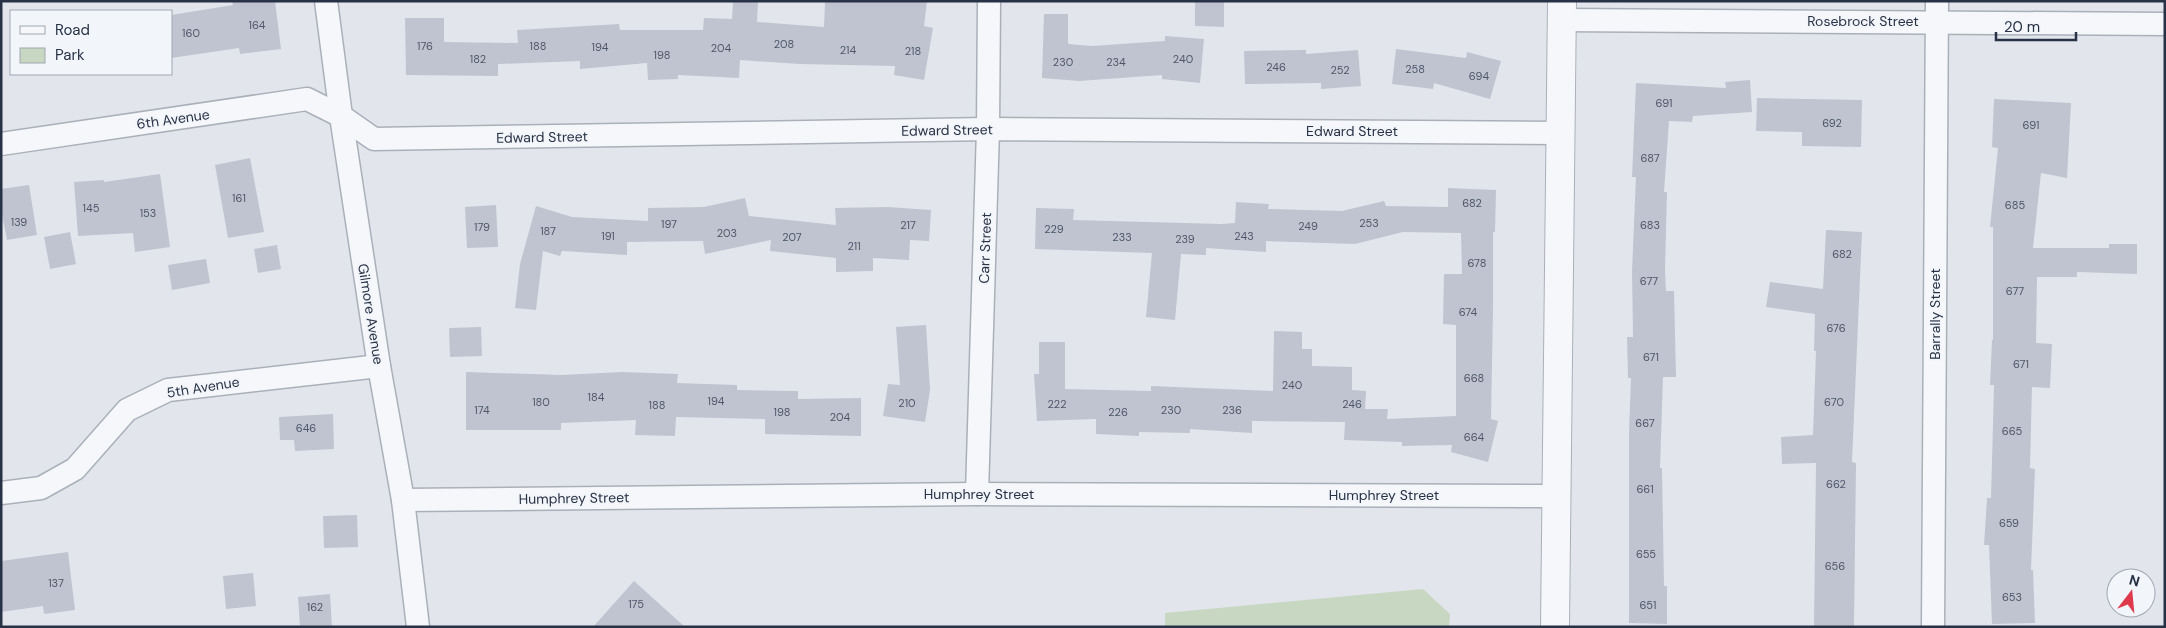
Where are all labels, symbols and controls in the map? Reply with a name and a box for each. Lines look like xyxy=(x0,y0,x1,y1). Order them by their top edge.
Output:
legend xyxy=(10,10,172,75)
scale bar xyxy=(1996,10,2076,42)
street label: Rosebrock Street xyxy=(1807,12,1919,30)
text: 20 m xyxy=(2004,17,2040,37)
house number: 164 xyxy=(248,18,266,32)
text: Road xyxy=(55,20,90,40)
house number: 160 xyxy=(182,26,200,40)
house number: 208 xyxy=(774,37,794,51)
house number: 176 xyxy=(417,39,433,53)
house number: 188 xyxy=(530,39,546,53)
house number: 194 xyxy=(591,40,609,54)
house number: 204 xyxy=(711,41,732,55)
house number: 214 xyxy=(840,43,857,57)
house number: 218 xyxy=(905,44,921,58)
text: Park xyxy=(55,45,85,65)
house number: 198 xyxy=(654,48,670,62)
house number: 182 xyxy=(470,52,486,66)
house number: 240 xyxy=(1173,52,1193,66)
house number: 230 xyxy=(1053,55,1073,69)
house number: 234 xyxy=(1106,55,1126,69)
house number: 246 xyxy=(1266,60,1286,74)
house number: 258 xyxy=(1405,62,1425,76)
house number: 252 xyxy=(1330,63,1350,77)
house number: 694 xyxy=(1469,69,1489,83)
house number: 691 xyxy=(1656,96,1672,110)
street label: 6th Avenue xyxy=(135,105,211,133)
house number: 692 xyxy=(1822,116,1842,130)
house number: 691 xyxy=(2023,118,2039,132)
street label: Edward Street xyxy=(901,120,993,140)
street label: Edward Street xyxy=(1306,122,1398,140)
street label: Edward Street xyxy=(496,127,588,147)
house number: 687 xyxy=(1640,151,1660,165)
house number: 161 xyxy=(232,191,246,205)
house number: 682 xyxy=(1462,196,1482,210)
house number: 685 xyxy=(2005,198,2025,212)
house number: 145 xyxy=(83,201,100,215)
house number: 153 xyxy=(140,206,156,220)
street label: Carr Street xyxy=(975,212,995,284)
house number: 139 xyxy=(11,215,27,229)
house number: 253 xyxy=(1359,216,1379,230)
house number: 197 xyxy=(661,217,677,231)
house number: 217 xyxy=(900,218,916,232)
house number: 683 xyxy=(1640,218,1660,232)
house number: 249 xyxy=(1298,219,1318,233)
house number: 179 xyxy=(474,220,490,234)
house number: 229 xyxy=(1044,222,1064,236)
house number: 187 xyxy=(540,224,556,238)
house number: 203 xyxy=(717,226,737,240)
house number: 191 xyxy=(601,229,615,243)
house number: 243 xyxy=(1234,229,1254,243)
house number: 207 xyxy=(782,230,802,244)
house number: 233 xyxy=(1112,230,1132,244)
house number: 239 xyxy=(1175,232,1195,246)
house number: 211 xyxy=(847,239,861,253)
house number: 682 xyxy=(1832,247,1852,261)
house number: 678 xyxy=(1468,256,1487,270)
street label: Gilmore Avenue xyxy=(354,262,388,366)
street label: Barrally Street xyxy=(1926,268,1944,360)
house number: 677 xyxy=(1640,274,1658,288)
house number: 677 xyxy=(2006,284,2024,298)
house number: 674 xyxy=(1459,305,1478,319)
house number: 676 xyxy=(1826,321,1846,335)
house number: 671 xyxy=(1643,350,1659,364)
house number: 671 xyxy=(2013,357,2029,371)
house number: 668 xyxy=(1464,371,1484,385)
street label: 5th Avenue xyxy=(165,372,241,402)
house number: 240 xyxy=(1282,378,1302,392)
house number: 184 xyxy=(588,390,605,404)
house number: 194 xyxy=(707,394,725,408)
house number: 180 xyxy=(532,395,550,409)
house number: 670 xyxy=(1824,395,1844,409)
house number: 210 xyxy=(898,396,916,410)
house number: 222 xyxy=(1047,397,1067,411)
house number: 246 xyxy=(1342,397,1362,411)
house number: 188 xyxy=(649,398,665,412)
house number: 174 xyxy=(474,403,490,417)
house number: 230 xyxy=(1161,403,1181,417)
house number: 236 xyxy=(1222,403,1242,417)
house number: 198 xyxy=(774,405,790,419)
house number: 226 xyxy=(1108,405,1128,419)
house number: 204 xyxy=(830,410,851,424)
house number: 667 xyxy=(1635,416,1655,430)
house number: 646 xyxy=(296,421,316,435)
house number: 665 xyxy=(2002,424,2022,438)
house number: 664 xyxy=(1464,430,1485,444)
house number: 662 xyxy=(1826,477,1846,491)
house number: 661 xyxy=(1636,482,1654,496)
street label: Humphrey Street xyxy=(924,485,1034,503)
street label: Humphrey Street xyxy=(1329,486,1439,504)
street label: Humphrey Street xyxy=(519,488,629,508)
house number: 659 xyxy=(1999,516,2019,530)
house number: 655 xyxy=(1636,547,1656,561)
house number: 656 xyxy=(1825,559,1845,573)
north arrow xyxy=(2106,568,2156,618)
text: N xyxy=(2127,570,2142,591)
house number: 137 xyxy=(48,576,64,590)
house number: 653 xyxy=(2002,590,2022,604)
house number: 175 xyxy=(628,597,644,611)
house number: 651 xyxy=(1640,598,1656,612)
house number: 162 xyxy=(307,600,323,614)

